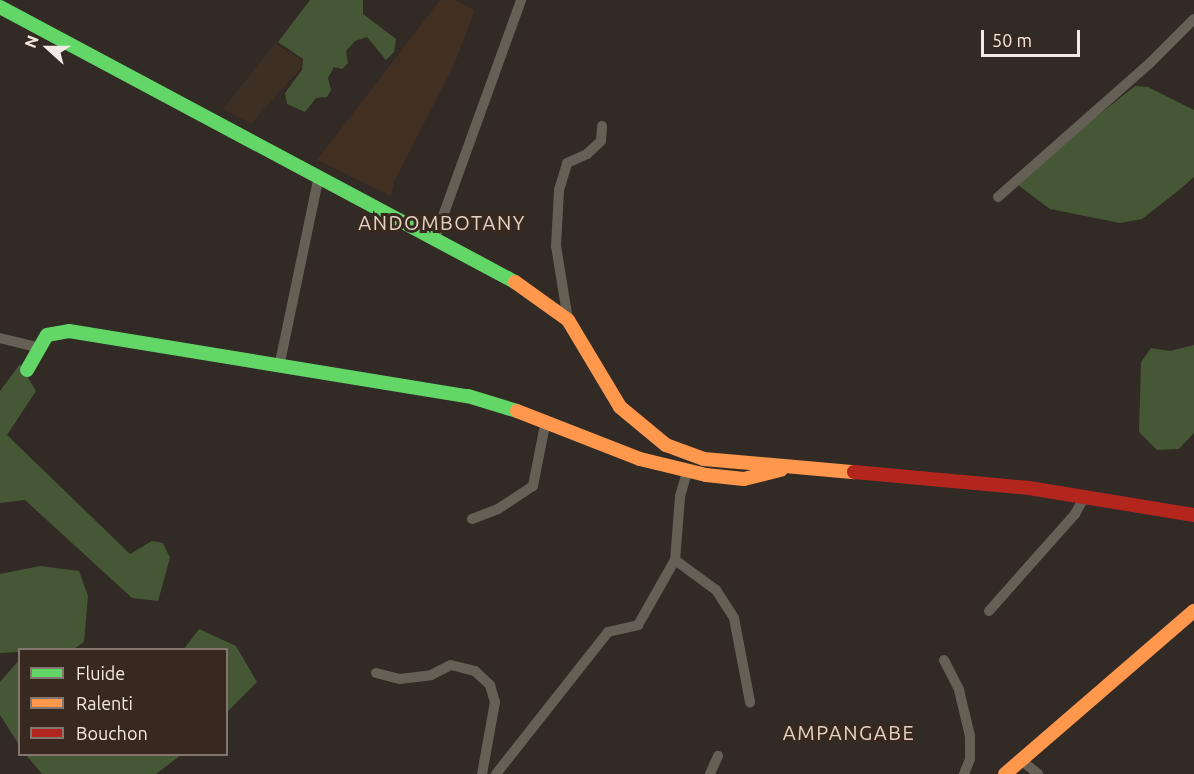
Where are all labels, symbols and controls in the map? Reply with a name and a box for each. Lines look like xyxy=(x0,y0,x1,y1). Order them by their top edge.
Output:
north arrow xyxy=(18,18,78,78)
scale bar xyxy=(984,18,1083,56)
text: 50 m xyxy=(992,30,1032,50)
text: N xyxy=(21,33,42,50)
district label: ANDOMBOTANY xyxy=(358,210,526,234)
legend xyxy=(18,648,228,756)
text: Fluide xyxy=(76,663,125,683)
text: Ralenti xyxy=(76,693,133,713)
district label: AMPANGABE xyxy=(783,720,915,744)
text: Bouchon xyxy=(76,723,148,743)

